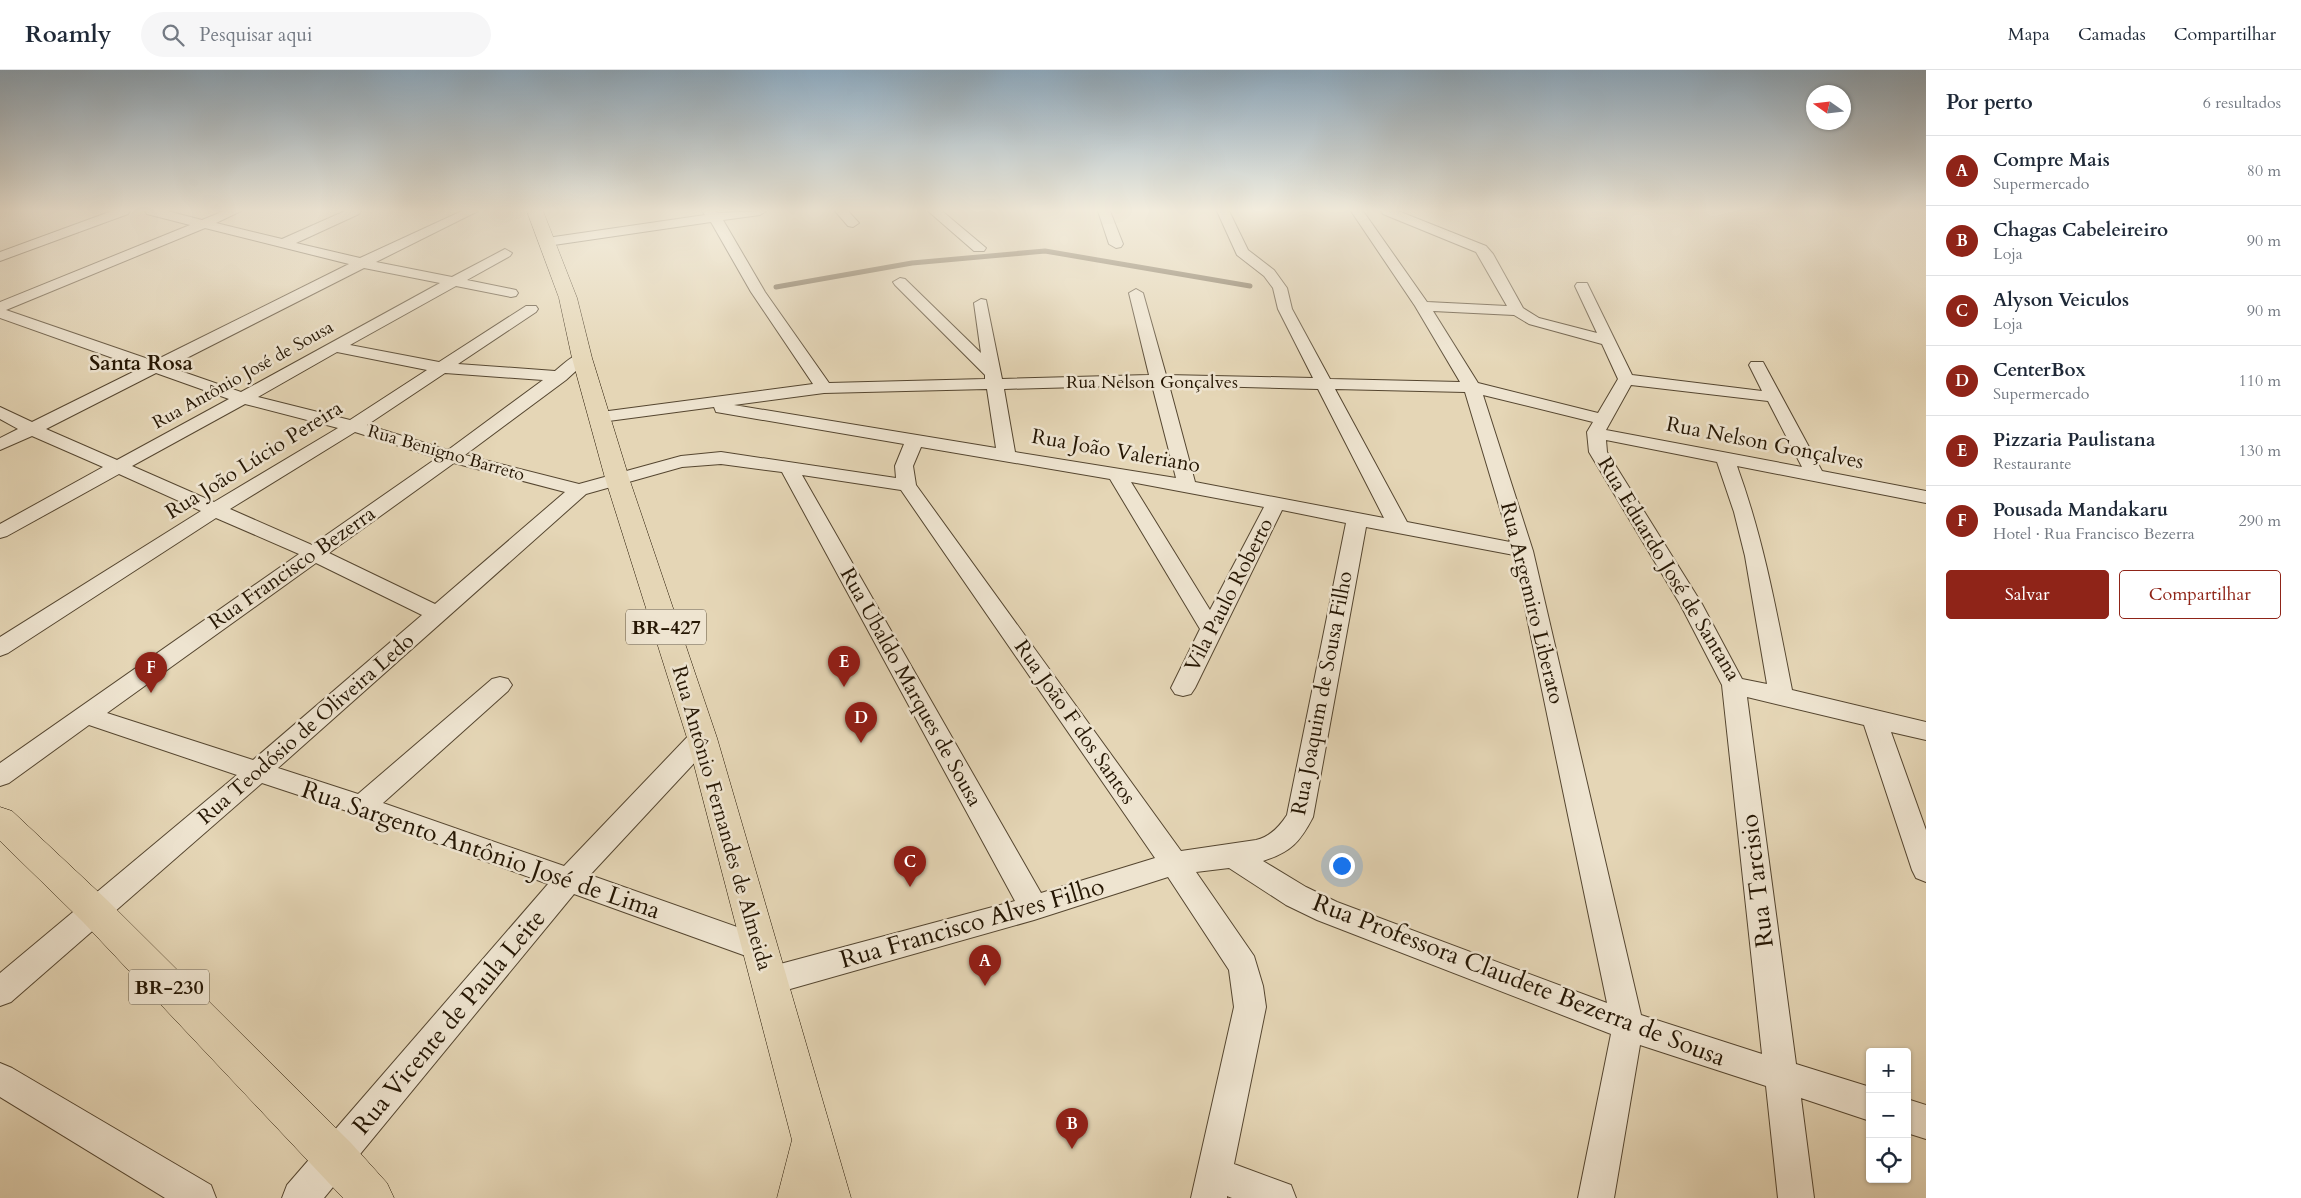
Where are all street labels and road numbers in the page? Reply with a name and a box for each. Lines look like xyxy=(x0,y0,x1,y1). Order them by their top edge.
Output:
street label: Rua Antônio José de Sousa xyxy=(148,315,338,435)
street label: Rua Nelson Gonçalves xyxy=(1066,370,1238,395)
street label: Rua João Lúcio Pereira xyxy=(160,394,348,526)
street label: Rua Nelson Gonçalves xyxy=(1664,410,1866,476)
street label: Rua Benigno Barreto xyxy=(365,419,528,487)
street label: Rua João Valeriano xyxy=(1029,422,1203,480)
street label: Rua Eduardo José de Santana xyxy=(1590,452,1748,686)
street label: Rua Francisco Bezerra xyxy=(203,499,381,637)
street label: Rua Argemiro Liberato xyxy=(1493,499,1571,707)
street label: Vila Paulo Roberto xyxy=(1178,513,1280,677)
street label: Rua Ubaldo Marques de Sousa xyxy=(833,562,989,812)
street label: Rua Joaquim de Sousa Filho xyxy=(1284,569,1360,817)
road number: BR-427 xyxy=(626,610,706,644)
street label: Rua Teodósio de Oliveira Ledo xyxy=(191,627,421,831)
street label: Rua João F dos Santos xyxy=(1007,634,1143,810)
street label: Rua Antônio Fernandes de Almeida xyxy=(665,662,779,974)
street label: Rua Sargento Antônio José de Lima xyxy=(297,772,665,928)
street label: Rua Tarcisio xyxy=(1732,812,1782,950)
street label: Rua Francisco Alves Filho xyxy=(836,871,1108,975)
street label: Rua Professora Claudete Bezerra de Sousa xyxy=(1308,885,1730,1075)
street label: Rua Vicente de Paula Leite xyxy=(345,902,553,1142)
road number: BR-230 xyxy=(129,970,209,1004)

